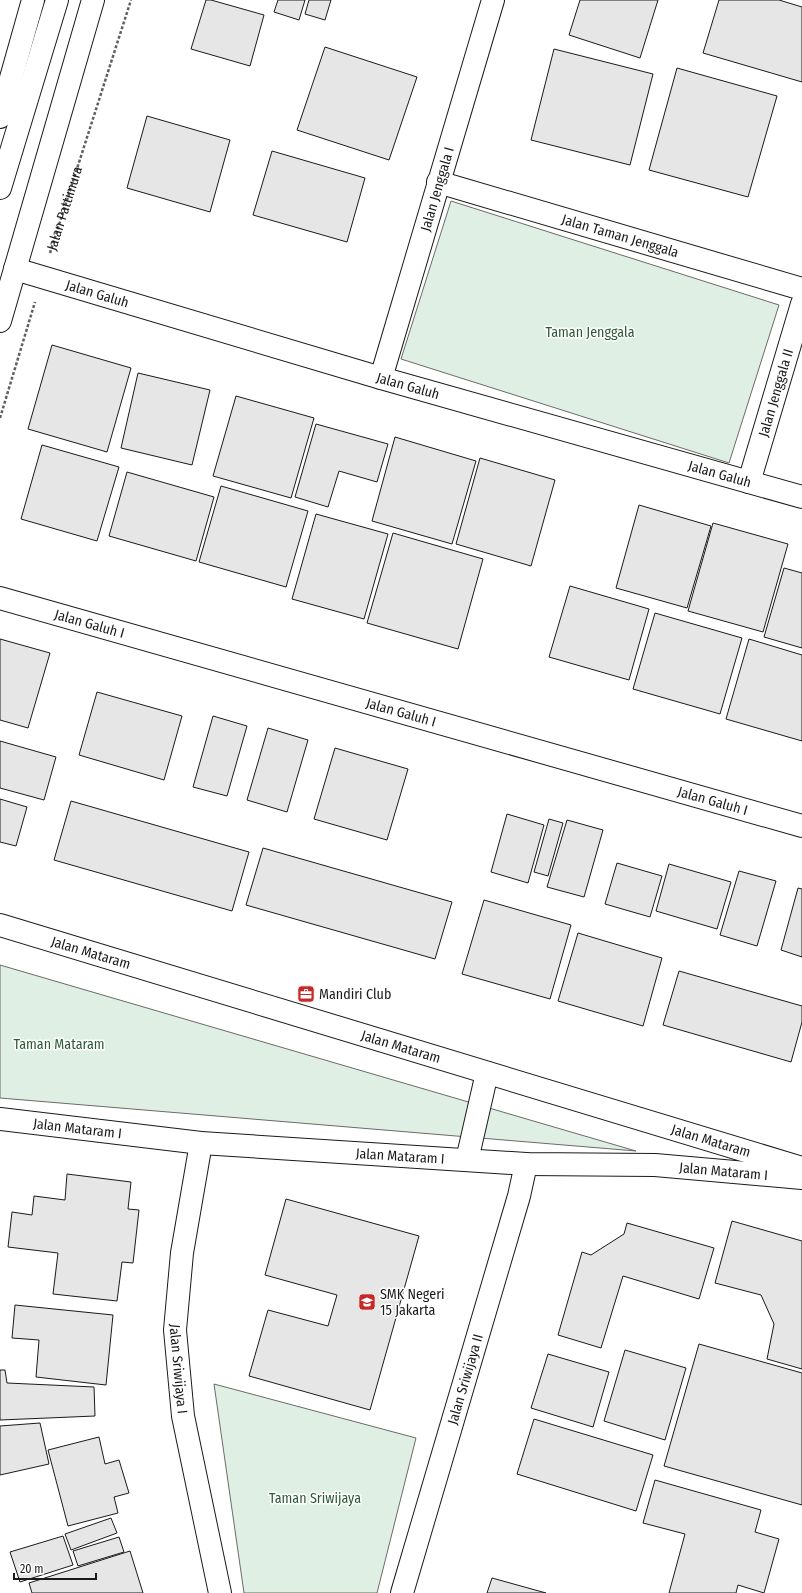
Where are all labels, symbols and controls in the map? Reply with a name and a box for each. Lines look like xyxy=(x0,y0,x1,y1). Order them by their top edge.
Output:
street label: Jalan Jenggala I xyxy=(416,145,457,233)
street label: Jalan Pattimura xyxy=(43,164,86,252)
street label: Jalan Taman Jenggala xyxy=(560,210,681,261)
street label: Jalan Galuh xyxy=(64,276,131,311)
park label: Taman Jenggala xyxy=(545,324,635,341)
street label: Jalan Jenggala II xyxy=(754,347,797,439)
street label: Jalan Galuh xyxy=(374,369,442,403)
street label: Jalan Galuh xyxy=(686,457,753,491)
street label: Jalan Galuh I xyxy=(53,605,126,641)
street label: Jalan Galuh I xyxy=(364,694,438,730)
street label: Jalan Galuh I xyxy=(676,783,750,819)
street label: Jalan Mataram xyxy=(49,933,133,973)
office icon: Mandiri Club xyxy=(296,984,316,1004)
place label: Mandiri Club xyxy=(319,986,391,1003)
street label: Jalan Mataram xyxy=(359,1026,443,1067)
park label: Taman Mataram xyxy=(13,1036,105,1053)
street label: Jalan Mataram I xyxy=(32,1115,123,1142)
street label: Jalan Mataram xyxy=(669,1120,753,1160)
street label: Jalan Mataram I xyxy=(355,1145,445,1167)
street label: Jalan Mataram I xyxy=(679,1159,769,1183)
place label: SMK Negeri 15 Jakarta xyxy=(380,1286,445,1319)
school or university icon: SMK Negeri 15 Jakarta xyxy=(357,1292,377,1312)
street label: Jalan Sriwijaya I xyxy=(166,1323,191,1414)
street label: Jalan Sriwijaya II xyxy=(444,1332,486,1426)
park label: Taman Sriwijaya xyxy=(269,1490,361,1507)
scale bar xyxy=(14,1555,96,1581)
text: 20 m xyxy=(20,1562,44,1576)

